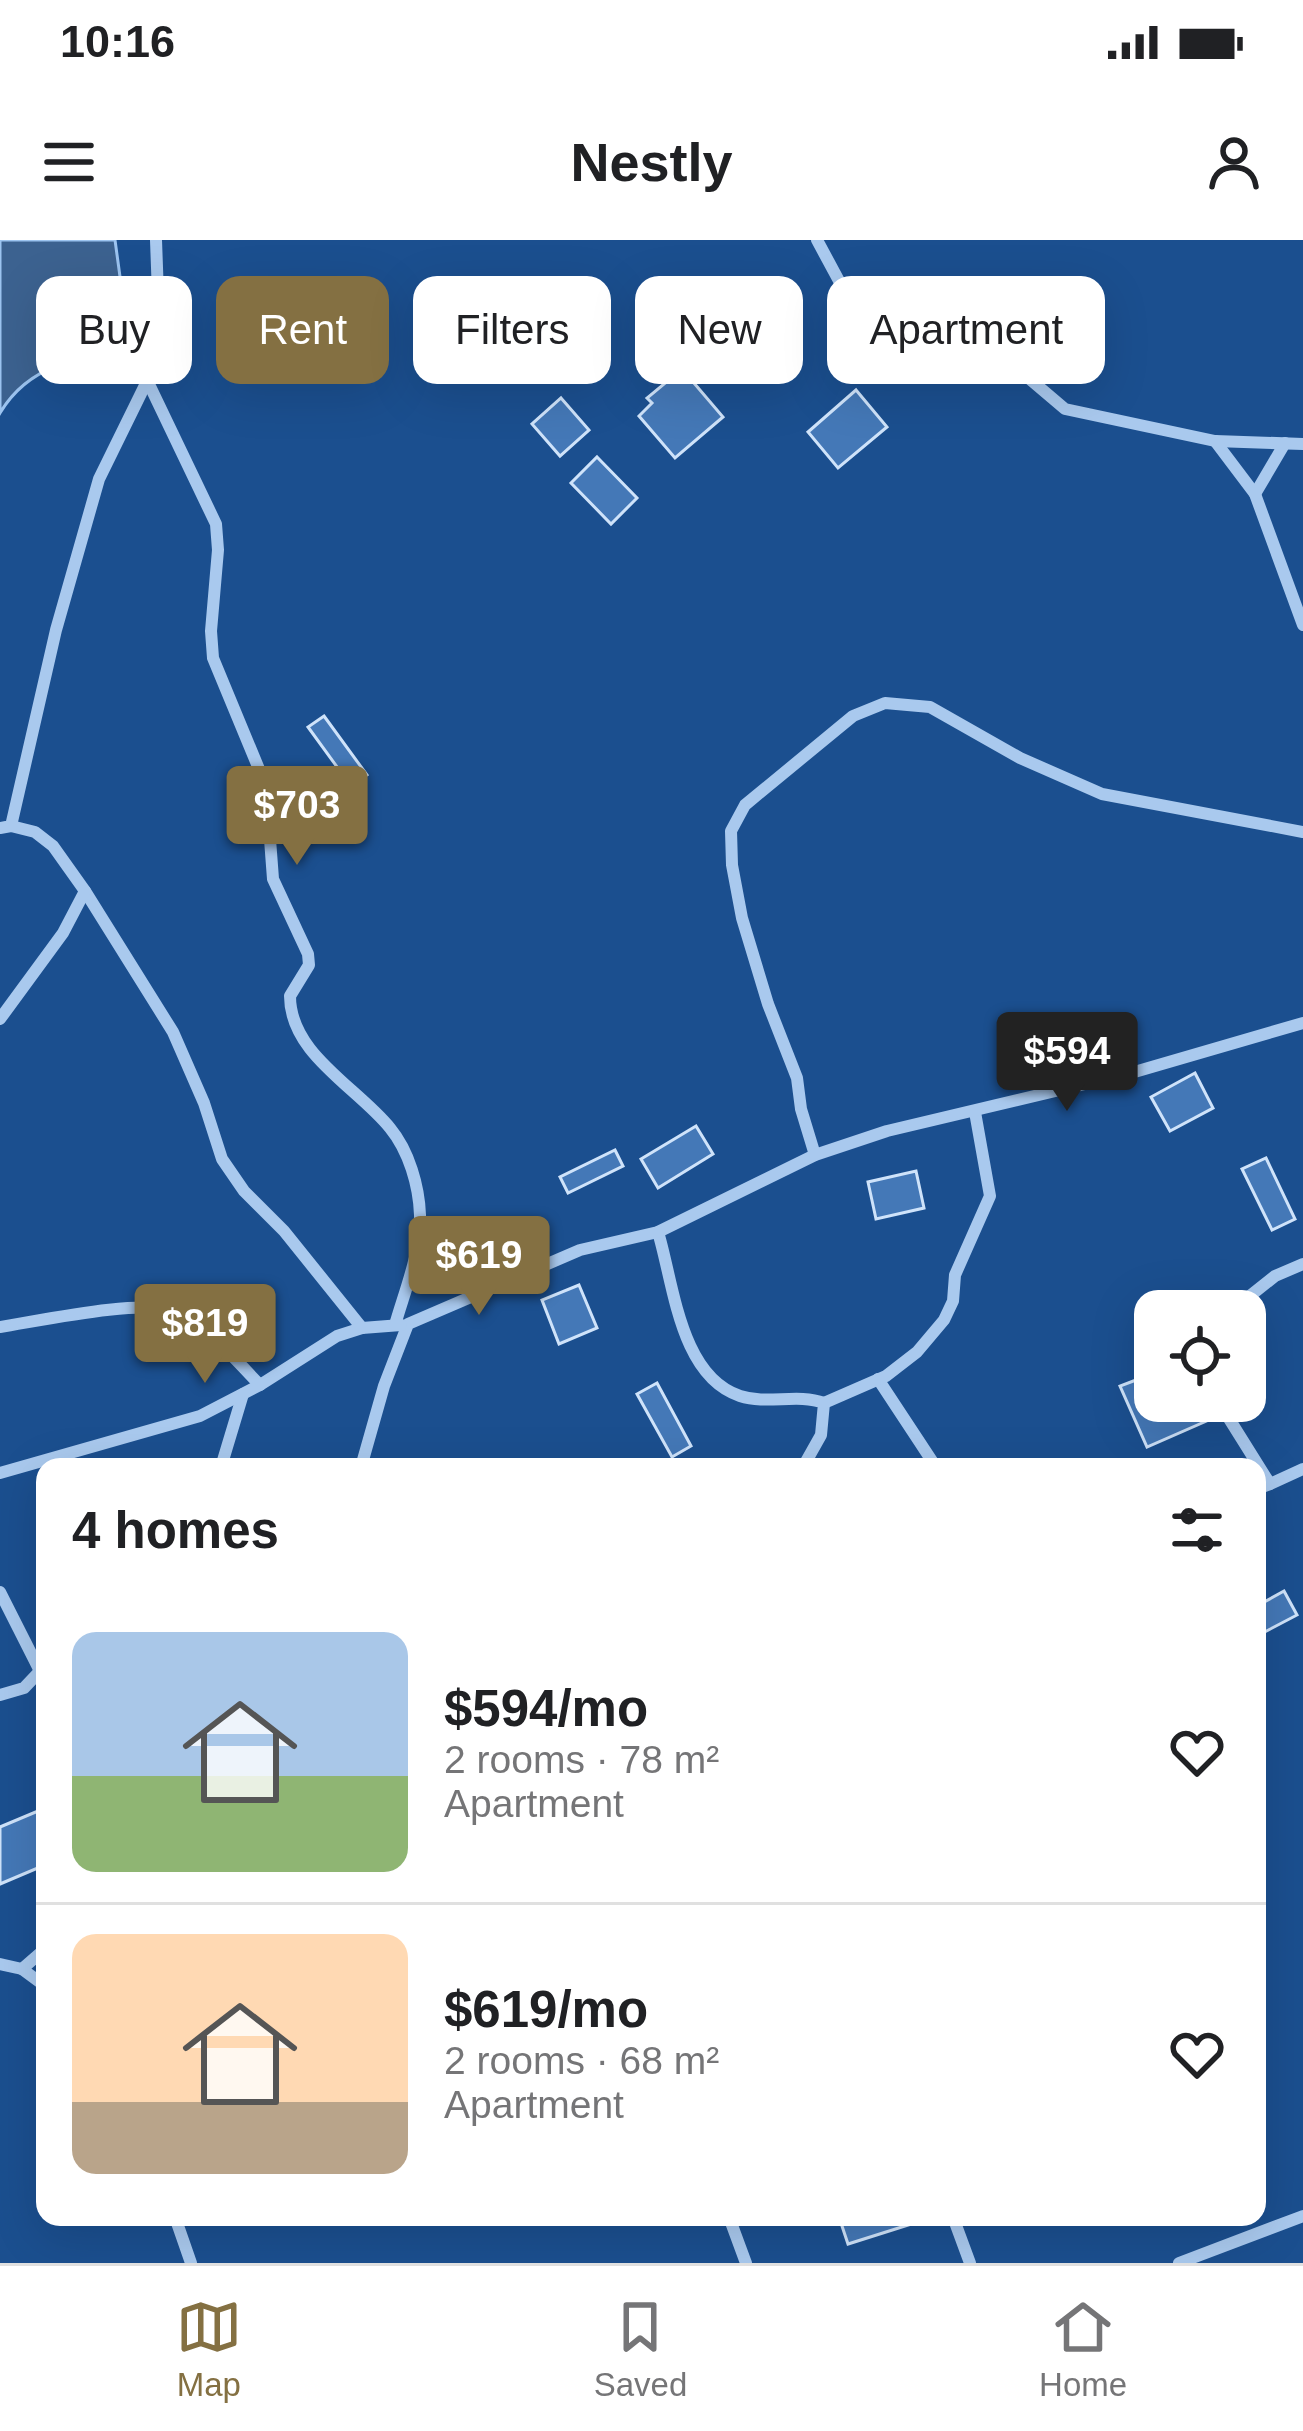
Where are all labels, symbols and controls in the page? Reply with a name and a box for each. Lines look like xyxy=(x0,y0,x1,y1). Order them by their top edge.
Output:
text: 10:16 xyxy=(60,16,175,67)
icon: menu xyxy=(36,129,102,195)
icon: person xyxy=(1201,129,1267,195)
text: Nestly xyxy=(570,132,733,192)
chip: Buy xyxy=(36,276,192,384)
chip: Rent xyxy=(216,276,389,384)
chip: Filters xyxy=(413,276,611,384)
chip: New xyxy=(635,276,803,384)
chip: Apartment xyxy=(827,276,1105,384)
pin: $703 xyxy=(226,766,368,868)
text: $703 xyxy=(254,783,340,826)
pin: $594 xyxy=(996,1012,1138,1114)
text: $594 xyxy=(1024,1029,1110,1072)
pin: $619 xyxy=(408,1216,550,1318)
text: $619 xyxy=(436,1233,522,1276)
pin: $819 xyxy=(134,1284,276,1386)
map controls xyxy=(1134,1290,1266,1422)
button: locate xyxy=(1134,1290,1266,1422)
text: $819 xyxy=(162,1301,248,1344)
icon: filters xyxy=(1164,1497,1230,1563)
text: 4 homes xyxy=(72,1502,279,1559)
icon: home xyxy=(168,1680,312,1824)
text: $594/mo xyxy=(444,1680,648,1737)
icon: heart xyxy=(1164,1719,1230,1785)
text: 2 rooms · 78 m² xyxy=(444,1738,719,1781)
text: Apartment xyxy=(444,1782,624,1825)
text: $619/mo xyxy=(444,1981,648,2038)
icon: home xyxy=(168,1982,312,2126)
icon: heart xyxy=(1164,2021,1230,2087)
text: 2 rooms · 68 m² xyxy=(444,2039,719,2082)
text: Apartment xyxy=(444,2083,624,2126)
tab: Map xyxy=(176,2294,242,2404)
tab: Saved xyxy=(594,2294,687,2404)
tab: Home xyxy=(1039,2294,1127,2404)

